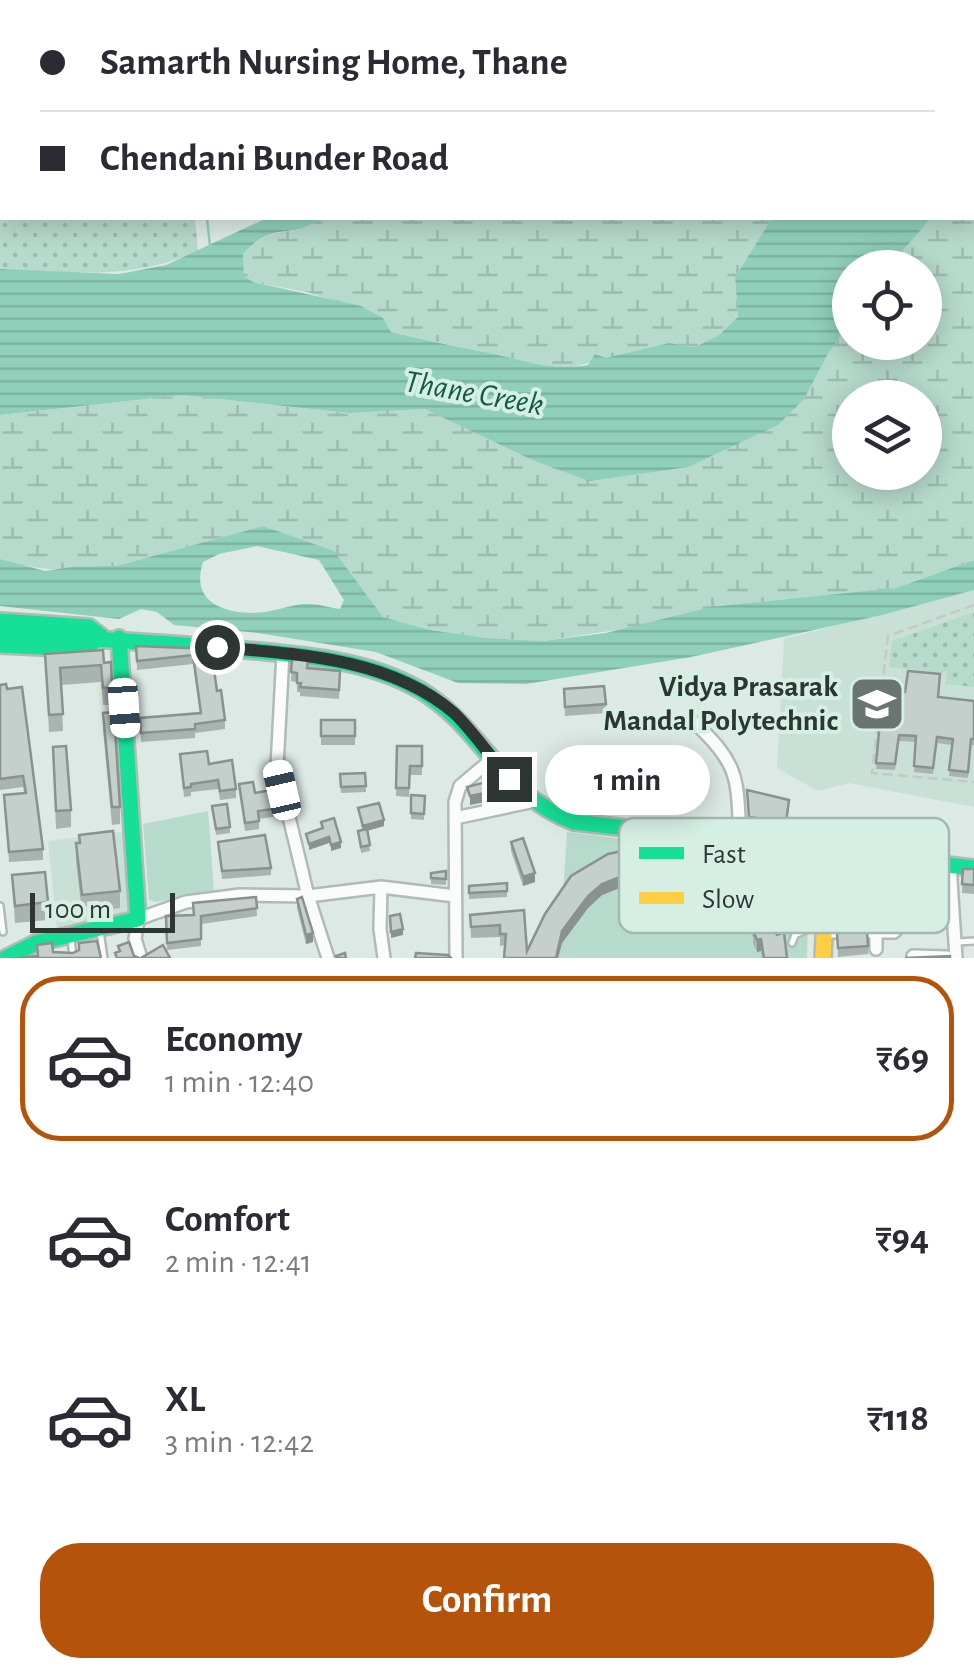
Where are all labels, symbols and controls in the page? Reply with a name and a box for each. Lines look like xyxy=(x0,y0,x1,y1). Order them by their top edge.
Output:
text: Samarth Nursing Home, Thane xyxy=(100,44,568,82)
text: Chendani Bunder Road xyxy=(100,140,449,178)
map controls xyxy=(832,250,942,490)
button: locate xyxy=(832,250,942,360)
water label: Thane Creek xyxy=(402,365,546,421)
button: layers xyxy=(832,380,942,490)
route start xyxy=(195,625,240,670)
place label: Vidya Prasarak Mandal Polytechnic xyxy=(603,672,838,736)
school or university icon: Vidya Prasarak Mandal Polytechnic xyxy=(847,674,907,734)
car xyxy=(107,677,141,739)
callout: 1 min xyxy=(544,744,709,814)
car xyxy=(261,757,303,823)
route end xyxy=(487,757,532,802)
text: 1 min xyxy=(594,764,661,796)
legend xyxy=(619,818,949,933)
text: Fast xyxy=(702,841,746,869)
text: Slow xyxy=(702,886,754,914)
scale bar xyxy=(30,888,175,933)
text: 100 m xyxy=(45,896,111,924)
icon: car xyxy=(45,1014,135,1104)
text: Economy xyxy=(165,1021,303,1059)
text: ₹69 xyxy=(876,1040,929,1078)
text: 1 min · 12:40 xyxy=(165,1066,314,1098)
icon: car xyxy=(45,1194,135,1284)
text: Comfort xyxy=(165,1201,290,1239)
text: ₹94 xyxy=(876,1220,929,1258)
text: 2 min · 12:41 xyxy=(165,1246,312,1278)
icon: car xyxy=(45,1374,135,1464)
text: XL xyxy=(165,1381,205,1419)
text: ₹118 xyxy=(867,1400,929,1438)
text: 3 min · 12:42 xyxy=(165,1426,314,1458)
button: Confirm xyxy=(40,1543,934,1658)

